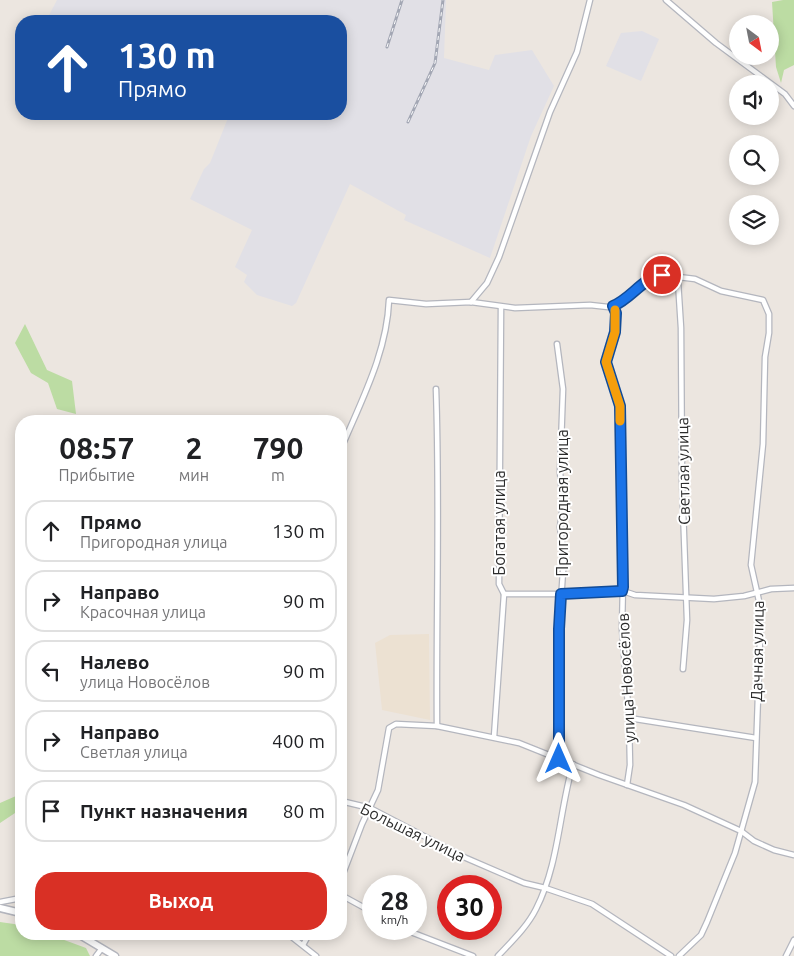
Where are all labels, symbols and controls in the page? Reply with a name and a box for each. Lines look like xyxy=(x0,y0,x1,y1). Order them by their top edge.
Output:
north arrow xyxy=(729,15,779,65)
map controls xyxy=(729,15,779,245)
icon: ahead xyxy=(35,35,100,100)
text: 130 m xyxy=(118,35,216,75)
button: sound xyxy=(729,75,779,125)
text: Прямо xyxy=(118,76,187,101)
button: search xyxy=(729,135,779,185)
button: layers xyxy=(729,195,779,245)
pin xyxy=(641,254,683,296)
icon: arrive xyxy=(648,261,676,289)
street label: Светлая улица xyxy=(673,417,693,525)
street label: Пригородная улица xyxy=(553,429,571,577)
text: 08:57 xyxy=(59,431,134,465)
text: 2 xyxy=(185,431,202,465)
text: 790 xyxy=(253,431,303,465)
text: Прибытие xyxy=(59,466,135,484)
text: мин xyxy=(179,466,209,484)
text: m xyxy=(271,466,285,484)
street label: Богатая улица xyxy=(490,470,508,576)
text: Прямо xyxy=(80,511,142,533)
icon: ahead xyxy=(37,517,65,545)
text: 130 m xyxy=(272,520,325,542)
text: Пригородная улица xyxy=(80,533,227,551)
text: Направо xyxy=(80,581,160,603)
icon: right xyxy=(37,587,65,615)
text: 90 m xyxy=(283,590,325,612)
street label: Дачная улица xyxy=(747,600,767,702)
text: Красочная улица xyxy=(80,603,206,621)
street label: улица Новосёлов xyxy=(614,613,638,743)
text: Налево xyxy=(80,651,149,673)
icon: left xyxy=(37,657,65,685)
text: 90 m xyxy=(283,660,325,682)
text: улица Новосёлов xyxy=(80,673,210,691)
text: Направо xyxy=(80,721,160,743)
icon: right xyxy=(37,727,65,755)
text: 400 m xyxy=(272,730,325,752)
position arrow xyxy=(532,732,584,784)
text: Светлая улица xyxy=(80,743,188,761)
icon: arrive xyxy=(37,797,65,825)
street label: Большая улица xyxy=(358,799,468,865)
text: Пункт назначения xyxy=(80,800,248,822)
text: 80 m xyxy=(283,800,325,822)
button: Выход xyxy=(35,872,327,930)
speed limit sign: 30 xyxy=(437,875,502,940)
text: 28 xyxy=(380,887,409,915)
text: km/h xyxy=(381,913,408,926)

